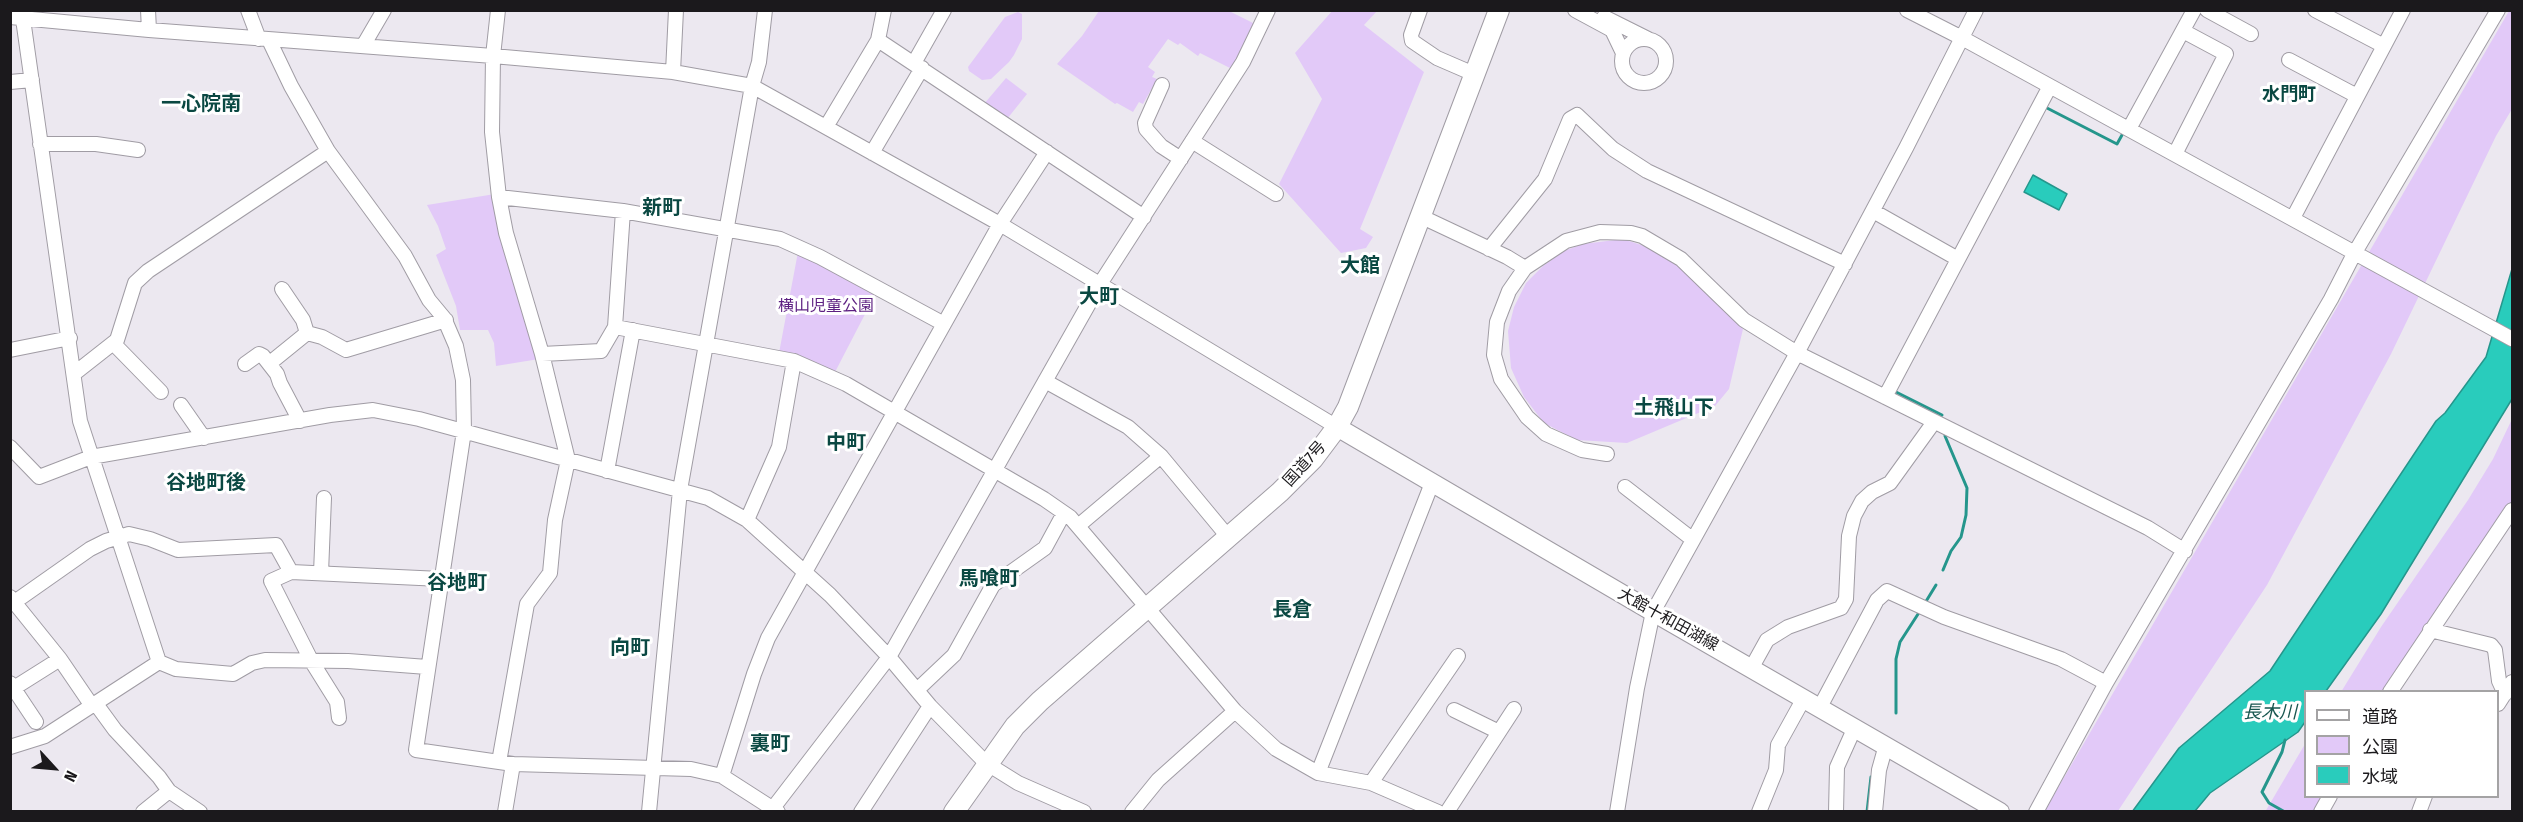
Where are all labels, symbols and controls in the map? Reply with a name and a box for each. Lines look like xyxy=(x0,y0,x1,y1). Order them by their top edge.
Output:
district label: 水門町 xyxy=(2262,84,2316,106)
district label: 一心院南 xyxy=(161,92,241,116)
district label: 新町 xyxy=(642,196,682,220)
district label: 大館 xyxy=(1340,254,1380,278)
district label: 大町 xyxy=(1079,285,1119,309)
park label: 横山児童公園 xyxy=(778,297,874,317)
district label: 土飛山下 xyxy=(1634,396,1714,420)
district label: 中町 xyxy=(826,431,866,455)
street label: 国道7号 xyxy=(1280,437,1330,491)
district label: 谷地町後 xyxy=(166,471,246,495)
district label: 馬喰町 xyxy=(959,567,1019,591)
district label: 谷地町 xyxy=(427,571,487,595)
street label: 大館十和田湖線 xyxy=(1614,584,1722,656)
district label: 長倉 xyxy=(1272,598,1312,622)
district label: 向町 xyxy=(610,636,650,660)
legend xyxy=(2304,690,2499,798)
water label: 長木川 xyxy=(2243,702,2297,724)
text: 道路 xyxy=(2362,706,2398,728)
district label: 裏町 xyxy=(750,732,790,756)
text: 公園 xyxy=(2362,736,2398,758)
north arrow xyxy=(24,738,84,798)
text: 水域 xyxy=(2362,766,2398,788)
text: N xyxy=(60,768,81,785)

